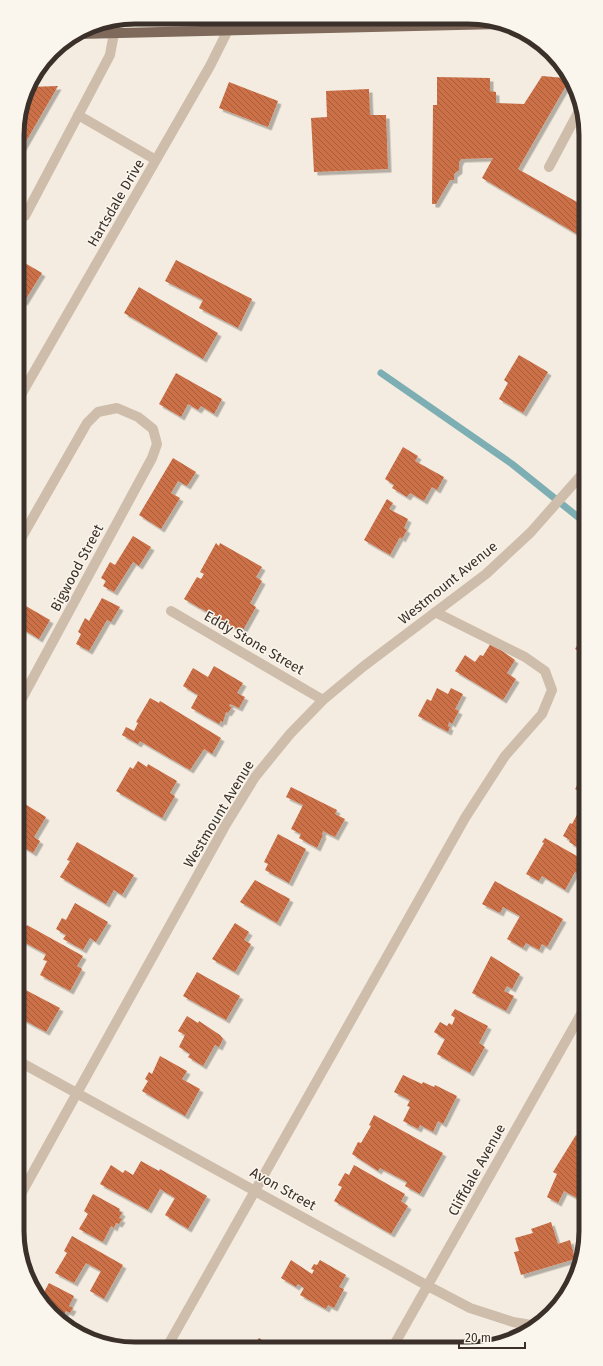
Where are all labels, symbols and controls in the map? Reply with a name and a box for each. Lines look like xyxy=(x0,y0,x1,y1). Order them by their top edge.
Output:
street label: Hartsdale Drive xyxy=(84,156,148,250)
street label: Bigwood Street xyxy=(47,521,108,614)
street label: Westmount Avenue xyxy=(395,538,501,628)
street label: Eddy Stone Street xyxy=(201,607,308,679)
street label: Westmount Avenue xyxy=(180,757,258,871)
street label: Cliffdale Avenue xyxy=(445,1121,509,1219)
street label: Avon Street xyxy=(247,1164,320,1215)
scale bar xyxy=(459,1324,525,1350)
text: 20 m xyxy=(465,1331,491,1345)

